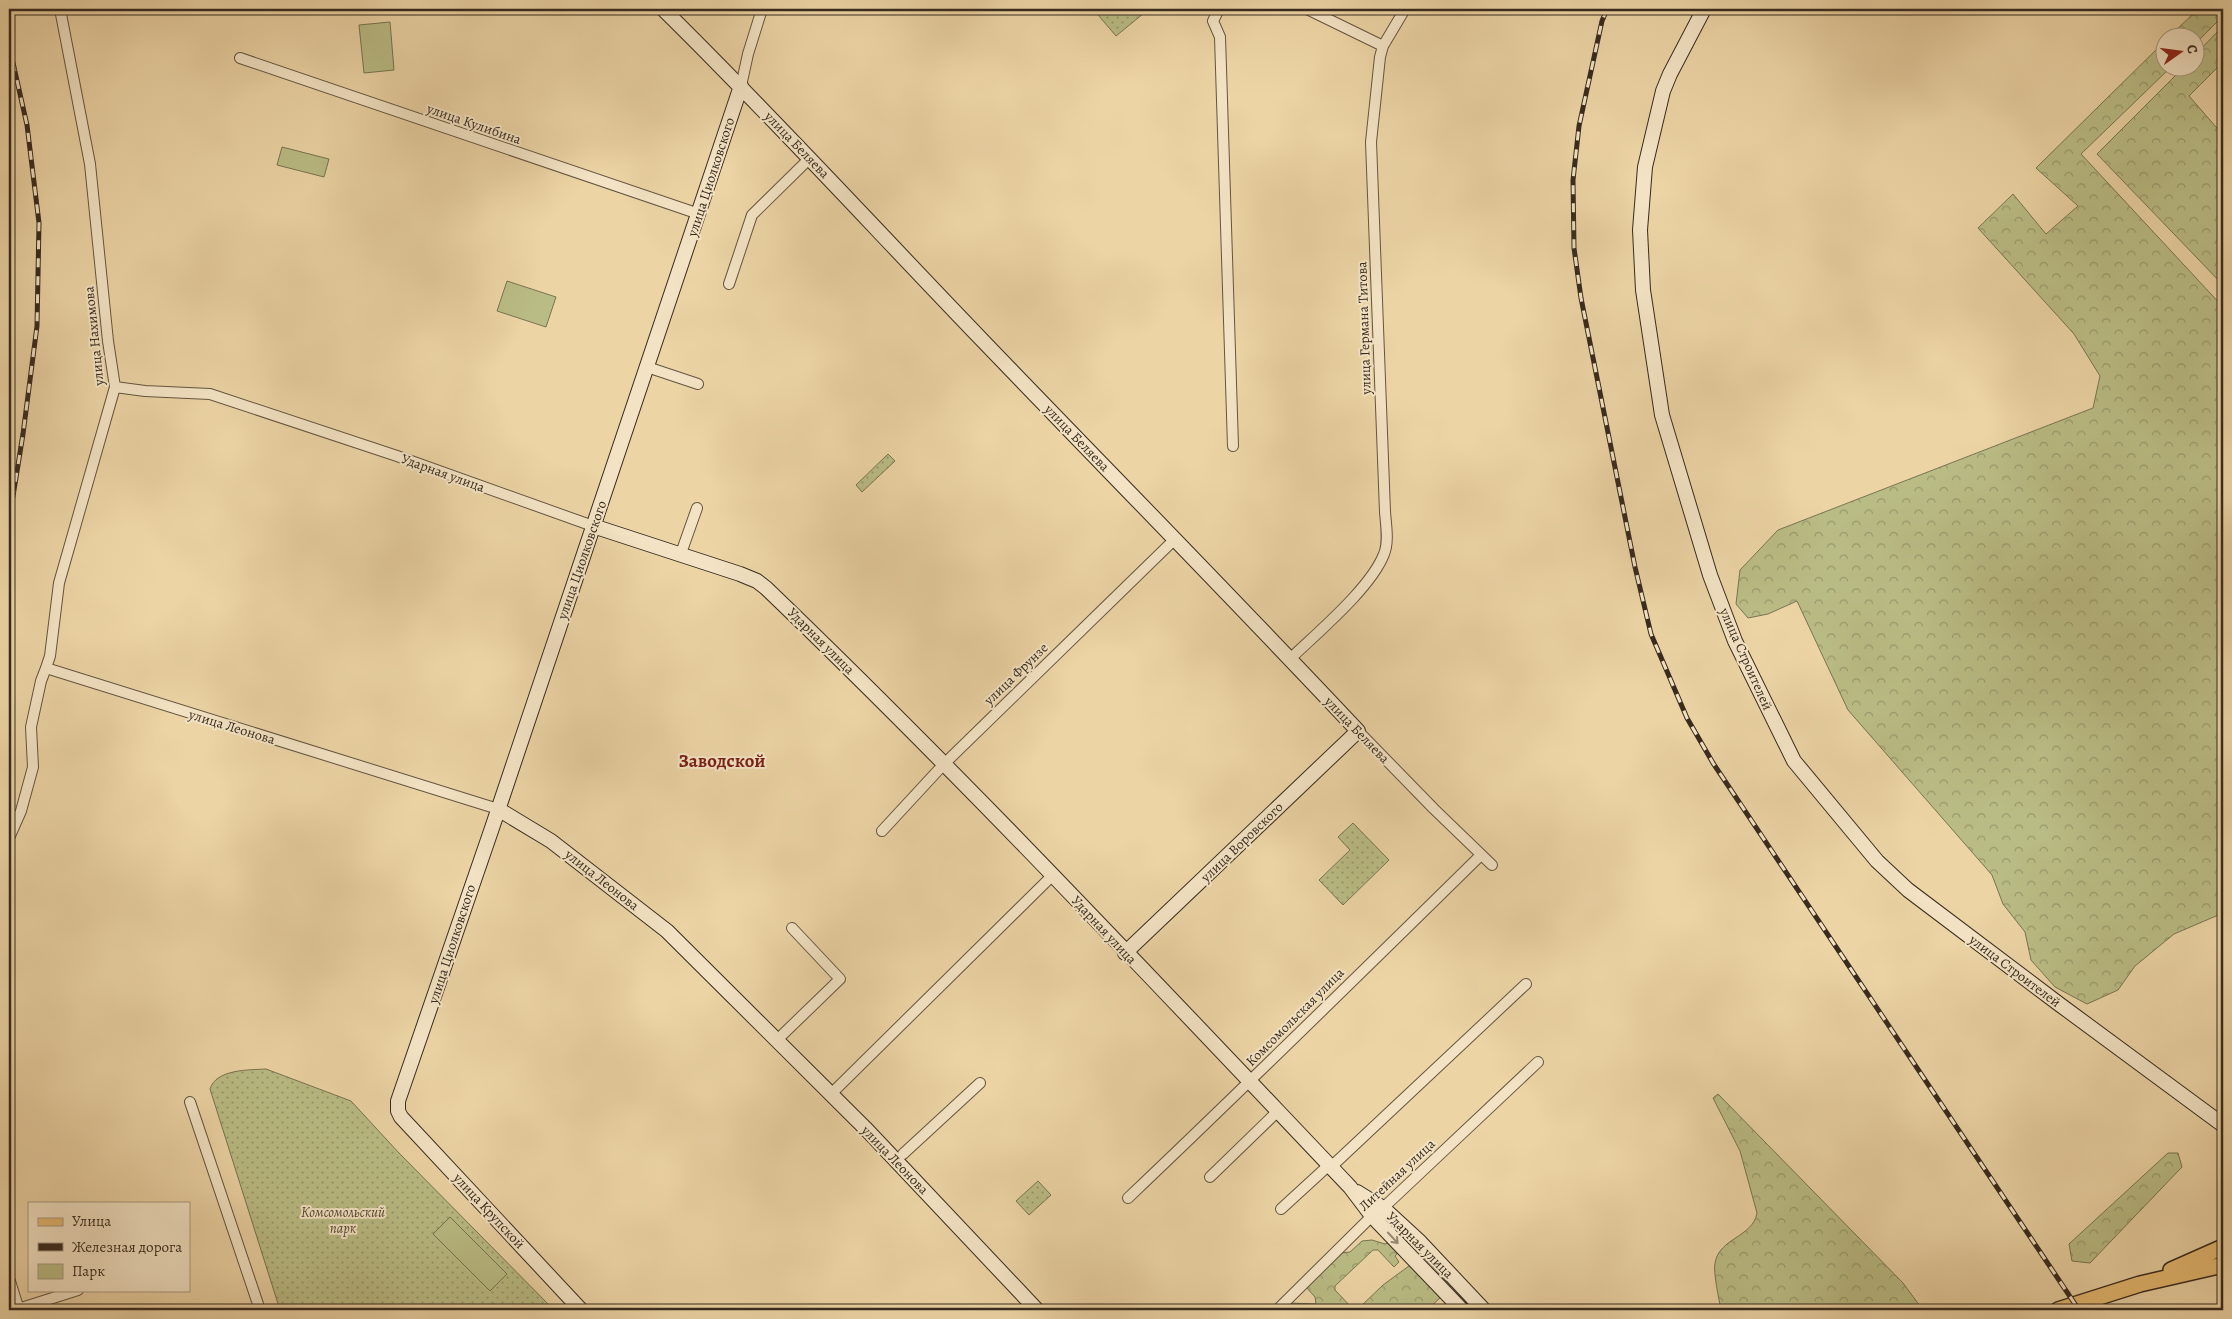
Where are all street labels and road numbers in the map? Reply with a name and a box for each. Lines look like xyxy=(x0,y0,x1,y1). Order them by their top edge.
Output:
street label: улица Кулибина xyxy=(423,99,524,149)
street label: улица Беляева xyxy=(759,107,834,183)
street label: улица Циолковского xyxy=(682,115,739,240)
street label: улица Германа Титова xyxy=(1352,261,1376,396)
street label: улица Нахимова xyxy=(79,285,109,388)
street label: улица Беляева xyxy=(1039,400,1114,476)
street label: Ударная улица xyxy=(399,449,488,497)
street label: улица Циолковского xyxy=(552,498,611,623)
street label: Ударная улица xyxy=(783,603,859,679)
street label: улица Строителей xyxy=(1714,604,1777,713)
street label: улица Фрунзе xyxy=(979,639,1052,710)
street label: улица Беляева xyxy=(1319,692,1394,768)
street label: улица Леонова xyxy=(186,705,278,749)
street label: улица Воровского xyxy=(1196,798,1287,887)
street label: улица Леонова xyxy=(560,844,643,915)
street label: улица Циолковского xyxy=(423,882,480,1007)
street label: Ударная улица xyxy=(1067,892,1141,969)
street label: улица Строителей xyxy=(1964,930,2065,1012)
street label: Комсомольская улица xyxy=(1242,963,1349,1070)
street label: улица Леонова xyxy=(857,1121,933,1199)
street label: Литейная улица xyxy=(1355,1134,1440,1215)
street label: улица Крупской xyxy=(448,1168,529,1253)
street label: Ударная улица xyxy=(1382,1207,1458,1283)

